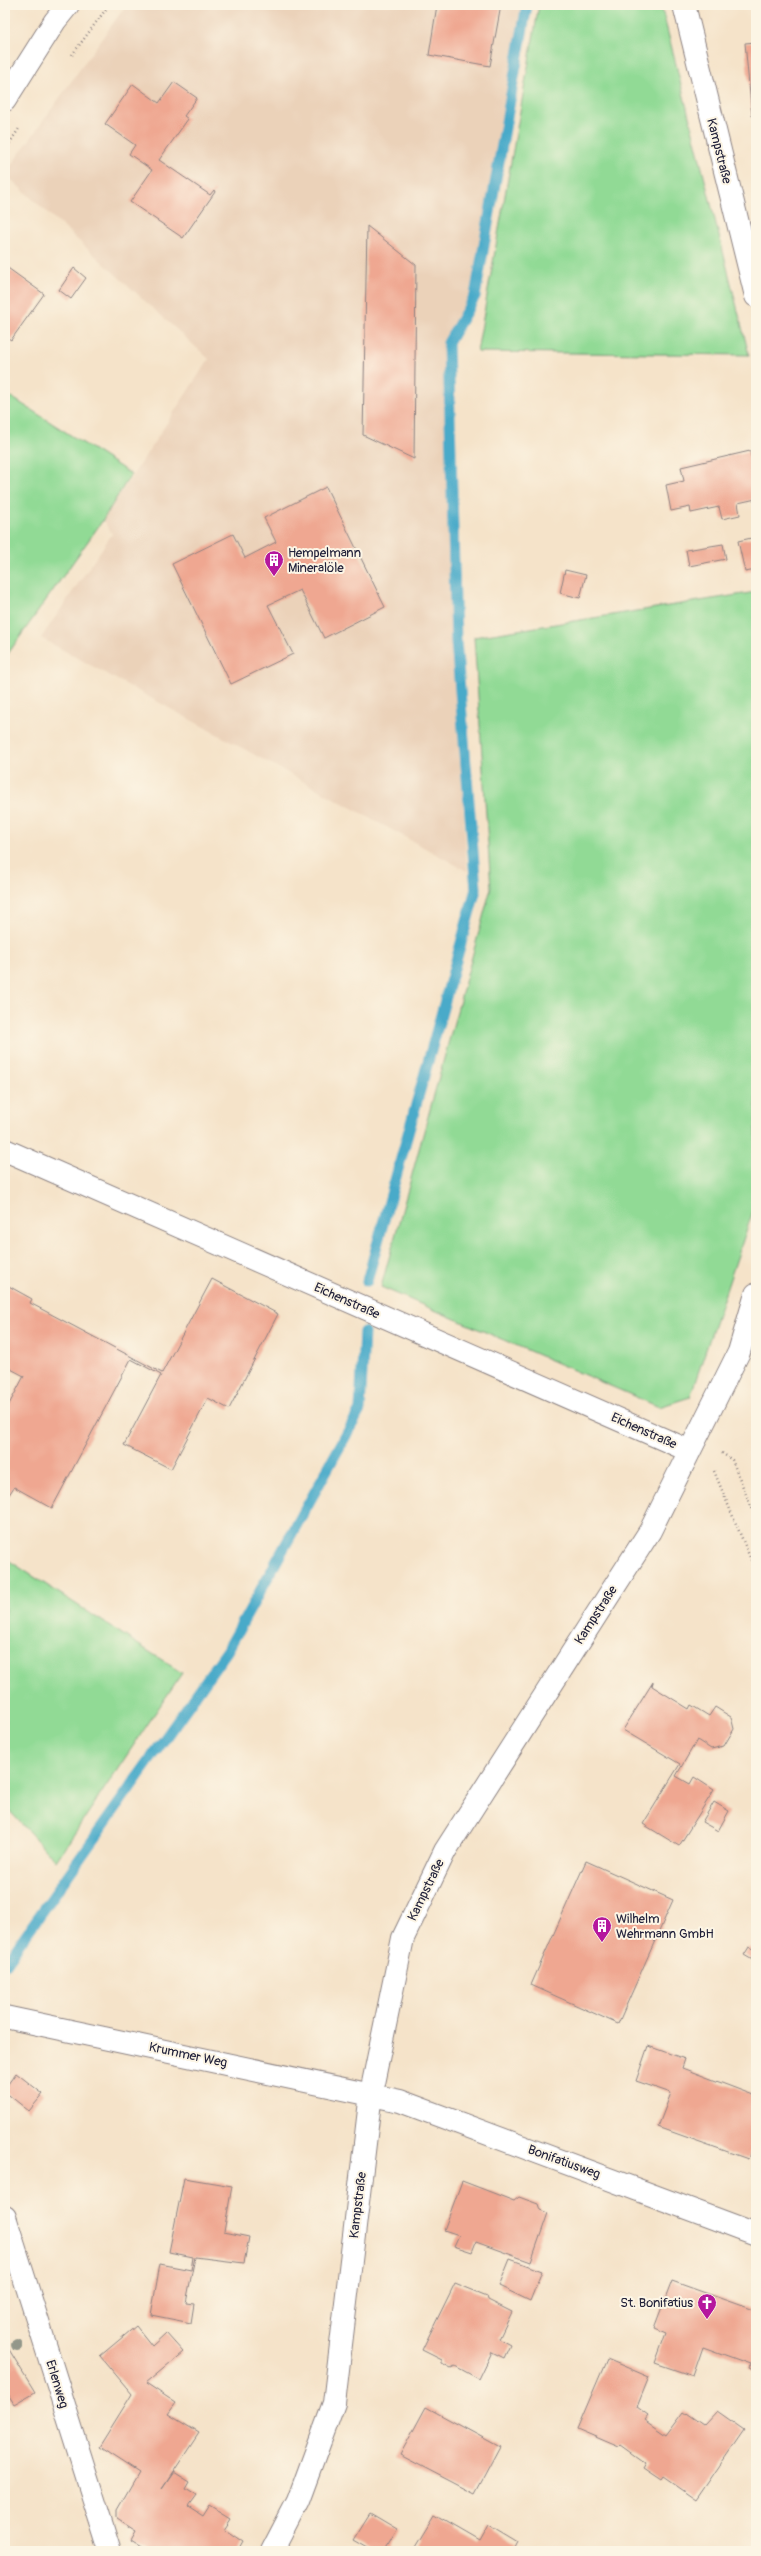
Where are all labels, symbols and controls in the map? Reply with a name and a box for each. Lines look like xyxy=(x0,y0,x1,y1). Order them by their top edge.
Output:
street label: Kampstraße xyxy=(703,117,735,186)
place label: Hempelmann Mineralöle xyxy=(288,545,361,576)
building icon: Hempelmann Mineralöle xyxy=(263,549,285,577)
street label: Eichenstraße xyxy=(312,1279,383,1323)
street label: Eichenstraße xyxy=(609,1409,680,1453)
street label: Kampstraße xyxy=(571,1582,621,1647)
street label: Kampstraße xyxy=(404,1856,448,1924)
place label: Wilhelm Wehrmann GmbH xyxy=(616,1911,714,1942)
building icon: Wilhelm Wehrmann GmbH xyxy=(591,1915,613,1943)
street label: Krummer Weg xyxy=(147,2039,229,2071)
street label: Bonifatiusweg xyxy=(526,2141,603,2183)
street label: Kampstraße xyxy=(346,2170,370,2239)
church icon: St. Bonifatius xyxy=(696,2292,718,2320)
place label: St. Bonifatius xyxy=(620,2295,693,2311)
street label: Erlenweg xyxy=(42,2358,72,2411)

